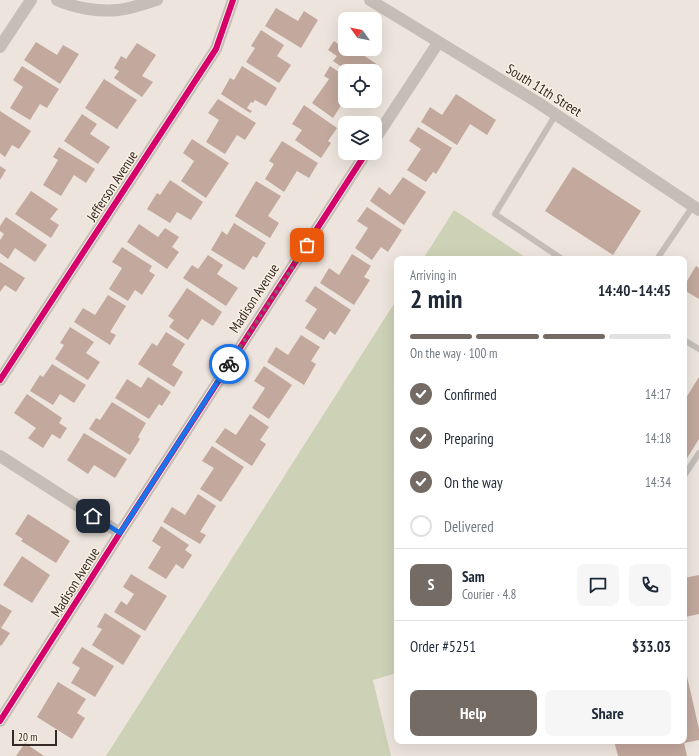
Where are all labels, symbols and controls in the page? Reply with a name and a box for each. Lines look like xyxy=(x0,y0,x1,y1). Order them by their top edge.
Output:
north arrow xyxy=(338,12,382,56)
map controls xyxy=(338,12,382,160)
street label: South 11th Street xyxy=(503,60,585,120)
button: locate xyxy=(338,64,382,108)
button: layers xyxy=(338,116,382,160)
street label: Jefferson Avenue xyxy=(82,147,142,226)
pin xyxy=(290,228,324,262)
icon: bag xyxy=(296,234,318,256)
street label: Madison Avenue xyxy=(225,260,283,336)
text: Arriving in xyxy=(410,267,457,284)
text: 14:40–14:45 xyxy=(598,281,671,300)
text: 2 min xyxy=(410,282,463,315)
courier xyxy=(209,344,249,384)
text: On the way · 100 m xyxy=(410,345,497,362)
icon: bike xyxy=(218,353,240,375)
icon: check xyxy=(410,383,432,405)
text: Confirmed xyxy=(444,385,497,404)
text: 14:17 xyxy=(645,386,671,403)
icon: check xyxy=(410,427,432,449)
text: Preparing xyxy=(444,429,494,448)
text: 14:18 xyxy=(645,430,671,447)
icon: check xyxy=(410,471,432,493)
text: On the way xyxy=(444,473,503,492)
text: 14:34 xyxy=(645,474,671,491)
pin xyxy=(76,499,110,533)
icon: home xyxy=(82,505,104,527)
text: Delivered xyxy=(444,517,494,536)
street label: Madison Avenue xyxy=(47,544,104,620)
button: chat xyxy=(577,564,619,606)
button: phone xyxy=(629,564,671,606)
text: Sam xyxy=(462,567,485,586)
text: S xyxy=(428,575,434,594)
text: Courier · 4.8 xyxy=(462,586,516,603)
text: Order #5251 xyxy=(410,637,476,656)
text: $33.03 xyxy=(632,637,671,656)
button: Help xyxy=(410,690,537,736)
button: Share xyxy=(545,690,671,736)
scale bar xyxy=(12,728,57,747)
text: 20 m xyxy=(18,730,37,744)

